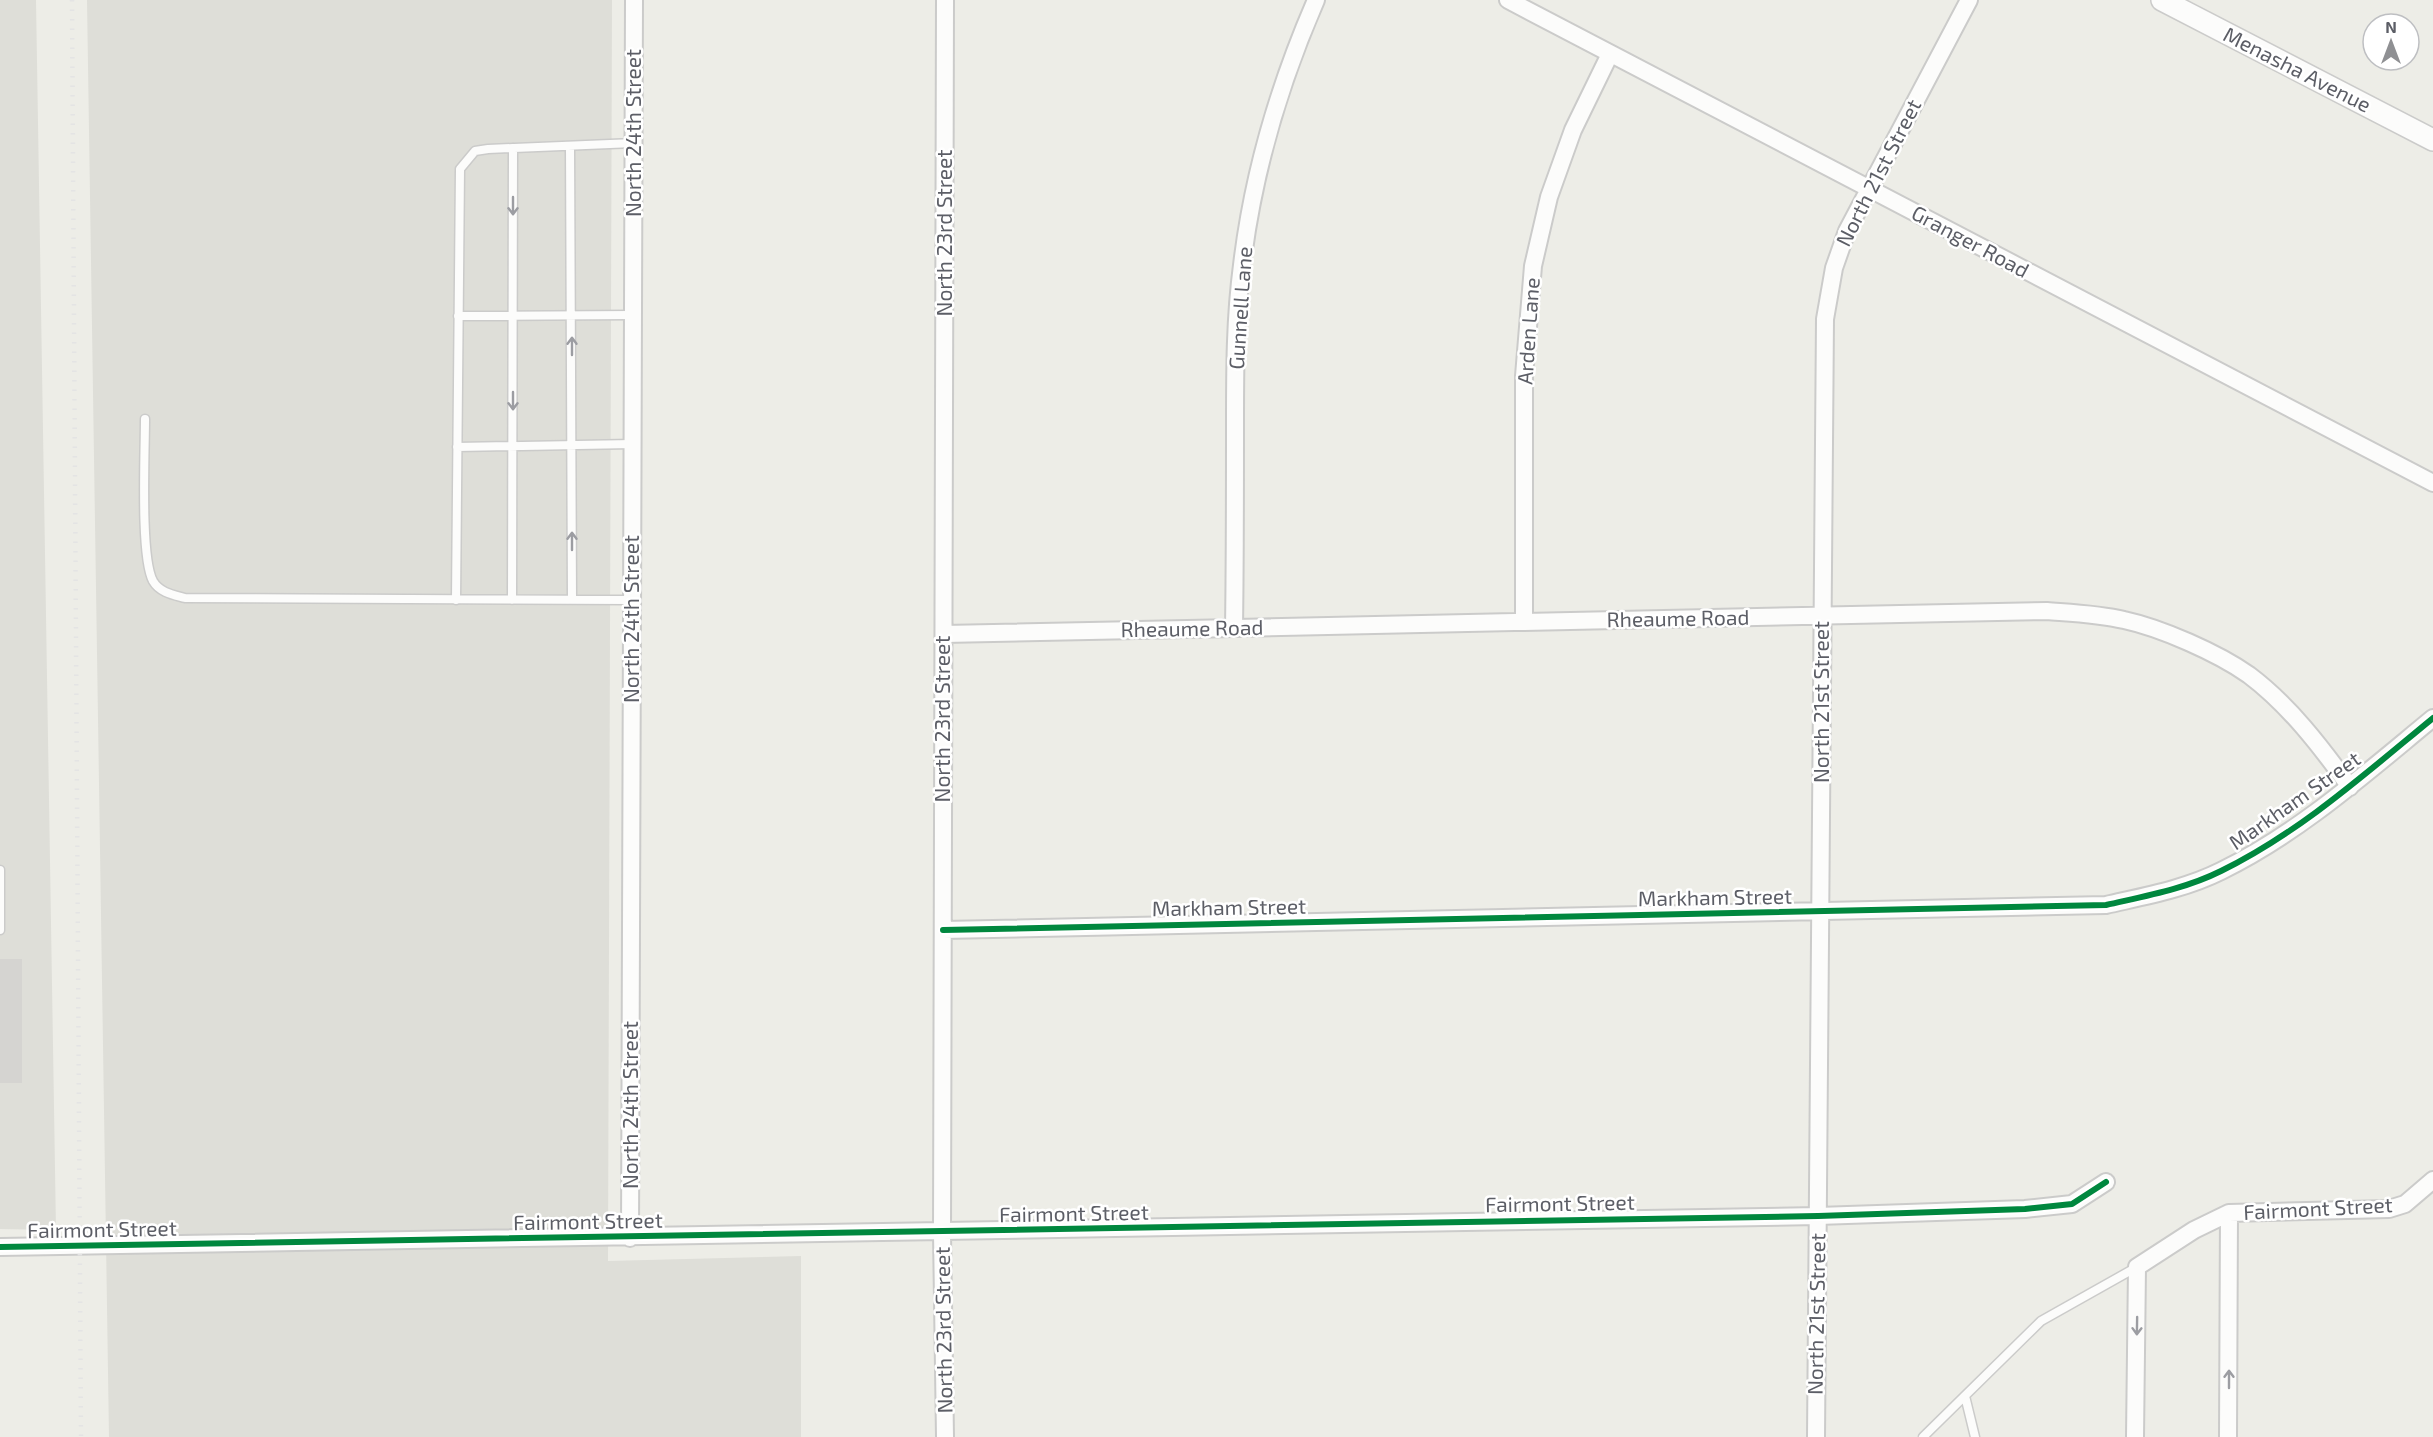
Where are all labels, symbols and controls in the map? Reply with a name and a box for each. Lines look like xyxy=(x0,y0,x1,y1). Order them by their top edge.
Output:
north arrow xyxy=(2361,12,2421,72)
text: N xyxy=(2385,17,2397,36)
street label: Menasha Avenue xyxy=(2220,21,2376,117)
street label: North 24th Street xyxy=(620,49,645,217)
street label: North 21st Street xyxy=(1830,95,1926,250)
street label: North 23rd Street xyxy=(931,150,956,316)
one-way arrow xyxy=(507,196,519,216)
street label: Granger Road xyxy=(1908,199,2034,282)
street label: Gunnell Lane xyxy=(1223,246,1256,370)
street label: Arden Lane xyxy=(1511,277,1544,385)
one-way arrow xyxy=(566,336,578,356)
one-way arrow xyxy=(507,391,519,411)
one-way arrow xyxy=(566,531,578,551)
street label: North 24th Street xyxy=(618,535,643,703)
street label: Rheaume Road xyxy=(1606,604,1750,631)
street label: Rheaume Road xyxy=(1120,614,1264,641)
street label: North 21st Street xyxy=(1808,621,1833,783)
street label: North 23rd Street xyxy=(929,636,954,802)
street label: Markham Street xyxy=(2224,745,2364,854)
street label: Markham Street xyxy=(1638,883,1792,910)
street label: Markham Street xyxy=(1152,893,1306,920)
street label: North 24th Street xyxy=(617,1021,642,1189)
street label: Fairmont Street xyxy=(1485,1189,1635,1216)
street label: Fairmont Street xyxy=(2243,1191,2393,1224)
street label: Fairmont Street xyxy=(999,1199,1149,1226)
street label: Fairmont Street xyxy=(513,1207,663,1234)
street label: Fairmont Street xyxy=(27,1215,177,1242)
street label: North 21st Street xyxy=(1802,1233,1829,1395)
street label: North 23rd Street xyxy=(929,1246,956,1414)
one-way arrow xyxy=(2131,1315,2142,1335)
one-way arrow xyxy=(2223,1369,2234,1389)

